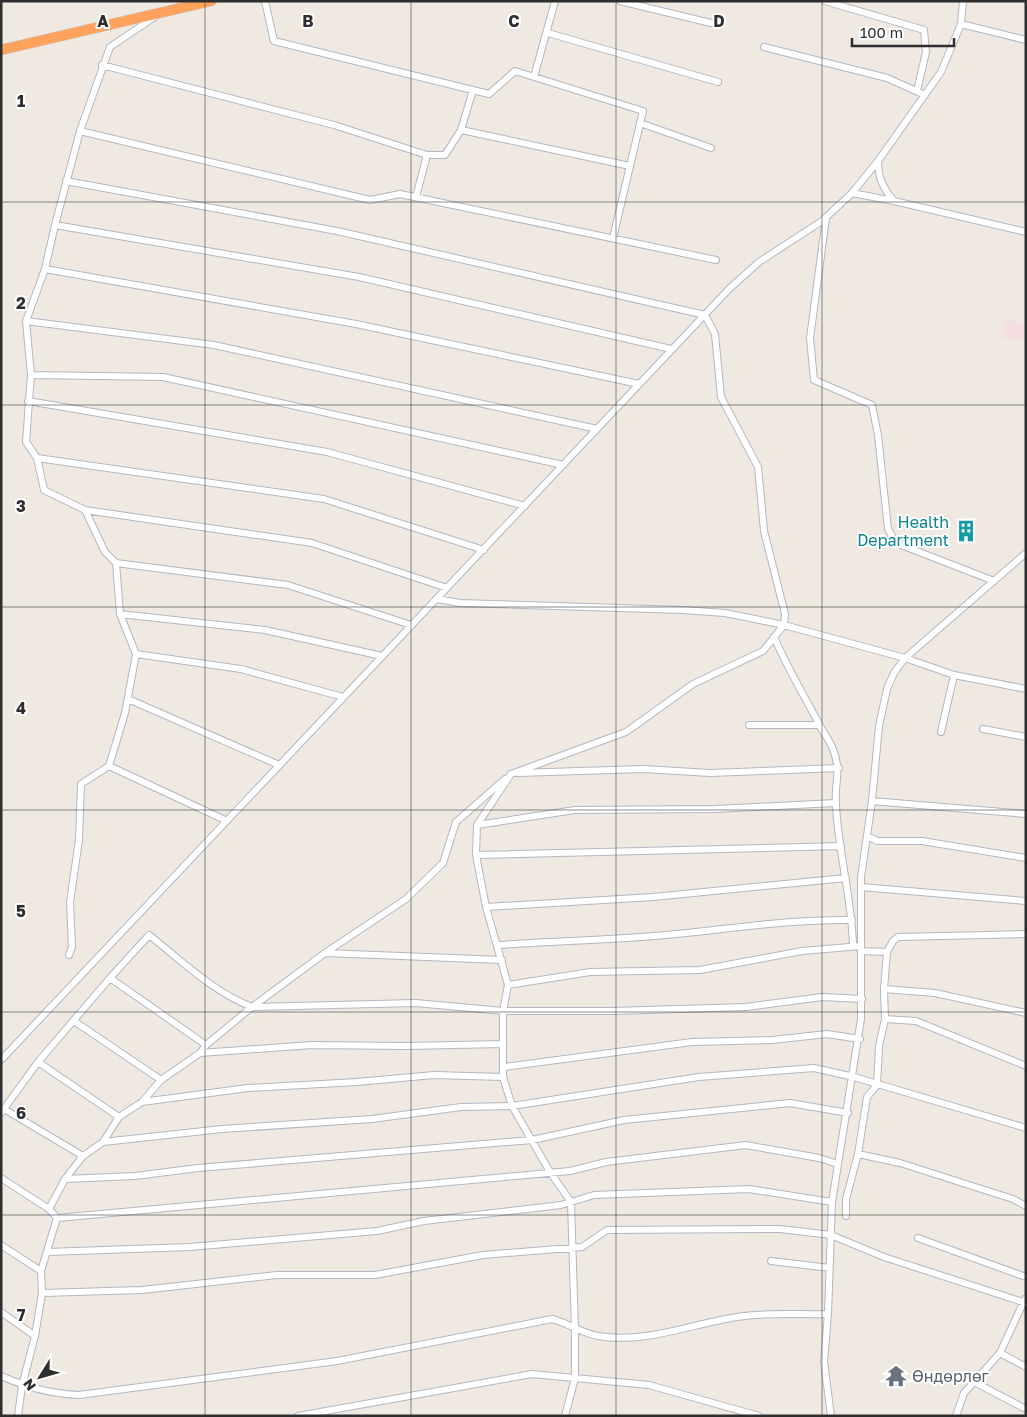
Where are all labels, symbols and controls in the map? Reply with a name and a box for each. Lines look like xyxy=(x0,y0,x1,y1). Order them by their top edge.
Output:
text: A xyxy=(97,11,109,31)
text: B xyxy=(302,11,314,31)
text: C xyxy=(508,11,520,31)
text: D xyxy=(713,11,725,31)
scale bar xyxy=(852,15,954,47)
text: 100 m xyxy=(860,23,903,41)
text: 1 xyxy=(17,91,25,111)
text: 2 xyxy=(16,293,26,313)
text: 3 xyxy=(16,496,26,516)
place label: Health Department xyxy=(857,512,949,550)
building icon: Health Department xyxy=(953,518,979,544)
text: 4 xyxy=(16,698,26,718)
text: 5 xyxy=(16,901,26,921)
text: 6 xyxy=(16,1103,26,1123)
text: 7 xyxy=(17,1305,26,1325)
north arrow xyxy=(15,1352,65,1402)
temple icon: Өндөрлөг xyxy=(883,1363,909,1389)
place label: Өндөрлөг xyxy=(912,1366,990,1386)
text: N xyxy=(19,1376,39,1394)

